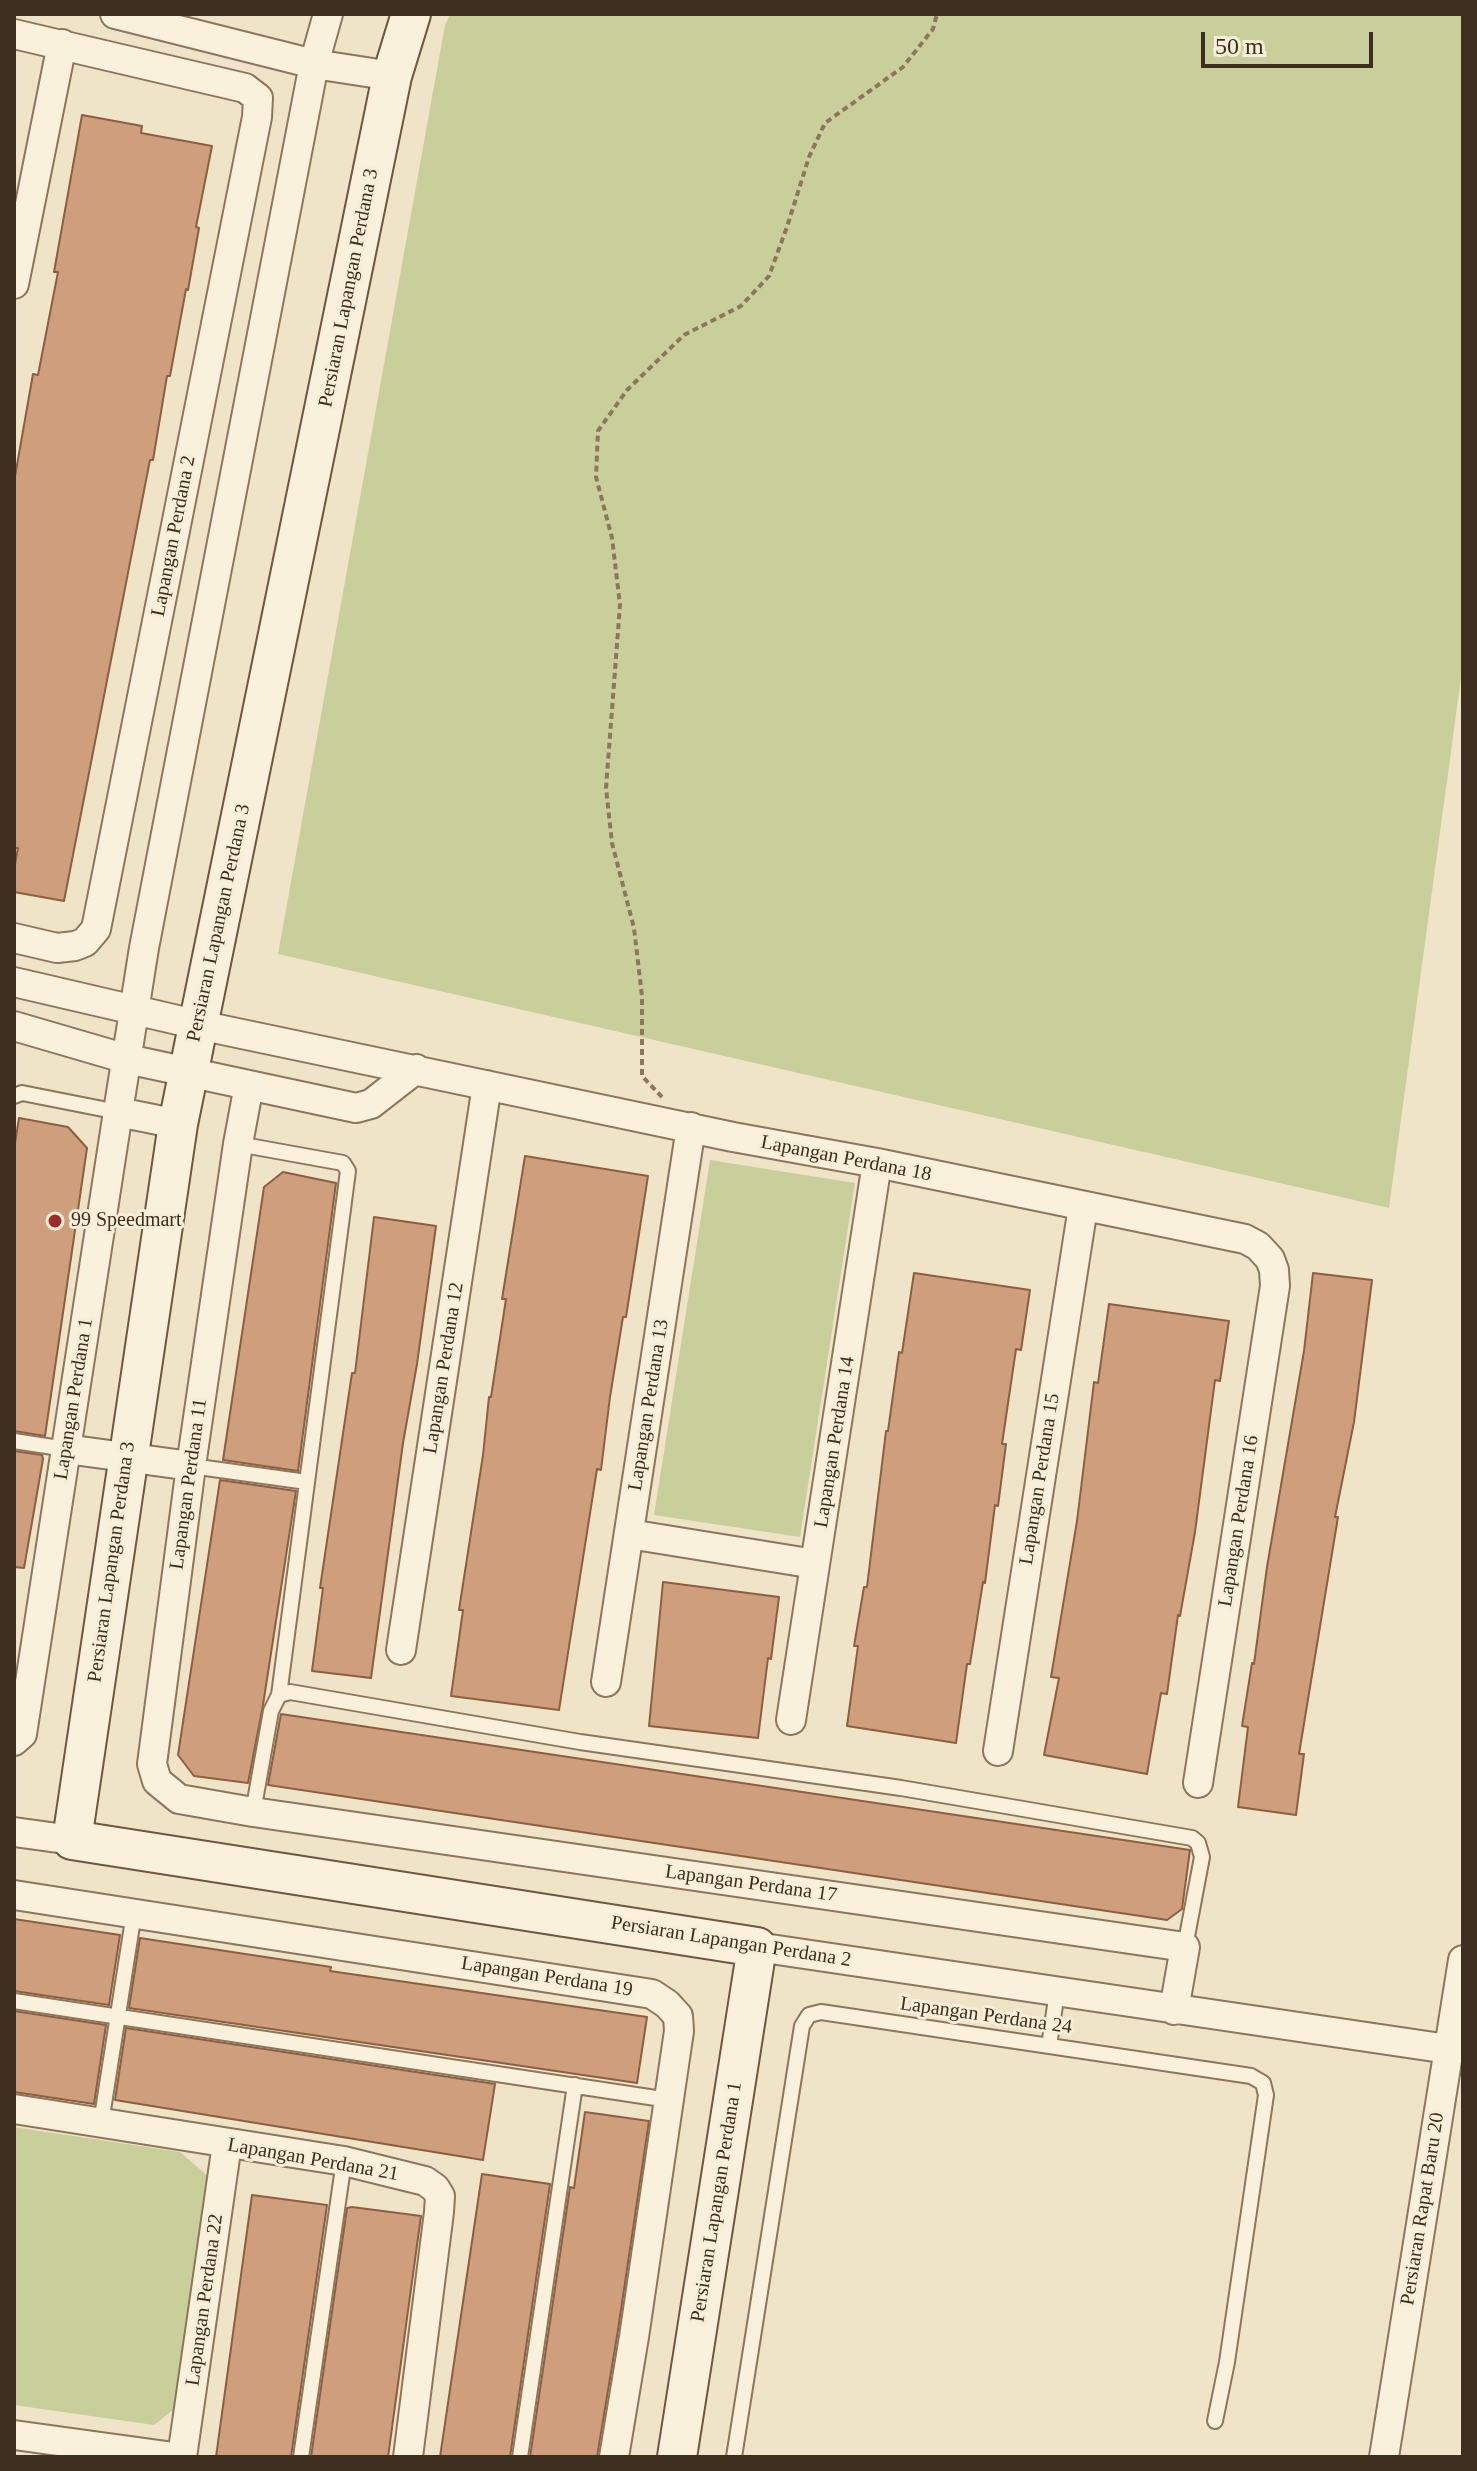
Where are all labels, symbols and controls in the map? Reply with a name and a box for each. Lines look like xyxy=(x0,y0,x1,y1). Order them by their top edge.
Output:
scale bar xyxy=(1205,16,1377,66)
text: 50 m xyxy=(1215,33,1264,59)
street label: Persiaran Lapangan Perdana 3 xyxy=(314,167,384,409)
street label: Lapangan Perdana 2 xyxy=(147,454,201,618)
street label: Persiaran Lapangan Perdana 3 xyxy=(182,802,256,1044)
street label: Lapangan Perdana 18 xyxy=(759,1131,933,1187)
place label: 99 Speedmart xyxy=(71,1209,182,1233)
marker: 99 Speedmart xyxy=(46,1212,64,1230)
street label: Lapangan Perdana 12 xyxy=(419,1281,469,1455)
street label: Lapangan Perdana 1 xyxy=(49,1316,99,1482)
street label: Lapangan Perdana 13 xyxy=(624,1318,674,1492)
street label: Lapangan Perdana 14 xyxy=(810,1355,860,1529)
street label: Lapangan Perdana 15 xyxy=(1015,1392,1065,1566)
street label: Lapangan Perdana 11 xyxy=(165,1397,213,1571)
street label: Lapangan Perdana 16 xyxy=(1214,1434,1264,1608)
street label: Persiaran Lapangan Perdana 3 xyxy=(83,1440,141,1684)
street label: Lapangan Perdana 17 xyxy=(664,1860,838,1908)
street label: Persiaran Lapangan Perdana 2 xyxy=(609,1911,853,1973)
street label: Lapangan Perdana 19 xyxy=(460,1952,634,2002)
street label: Lapangan Perdana 24 xyxy=(899,1992,1073,2040)
street label: Persiaran Lapangan Perdana 1 xyxy=(686,2080,748,2324)
street label: Persiaran Rapat Baru 20 xyxy=(1396,2111,1450,2307)
street label: Lapangan Perdana 21 xyxy=(226,2133,400,2187)
street label: Lapangan Perdana 22 xyxy=(181,2213,229,2387)

